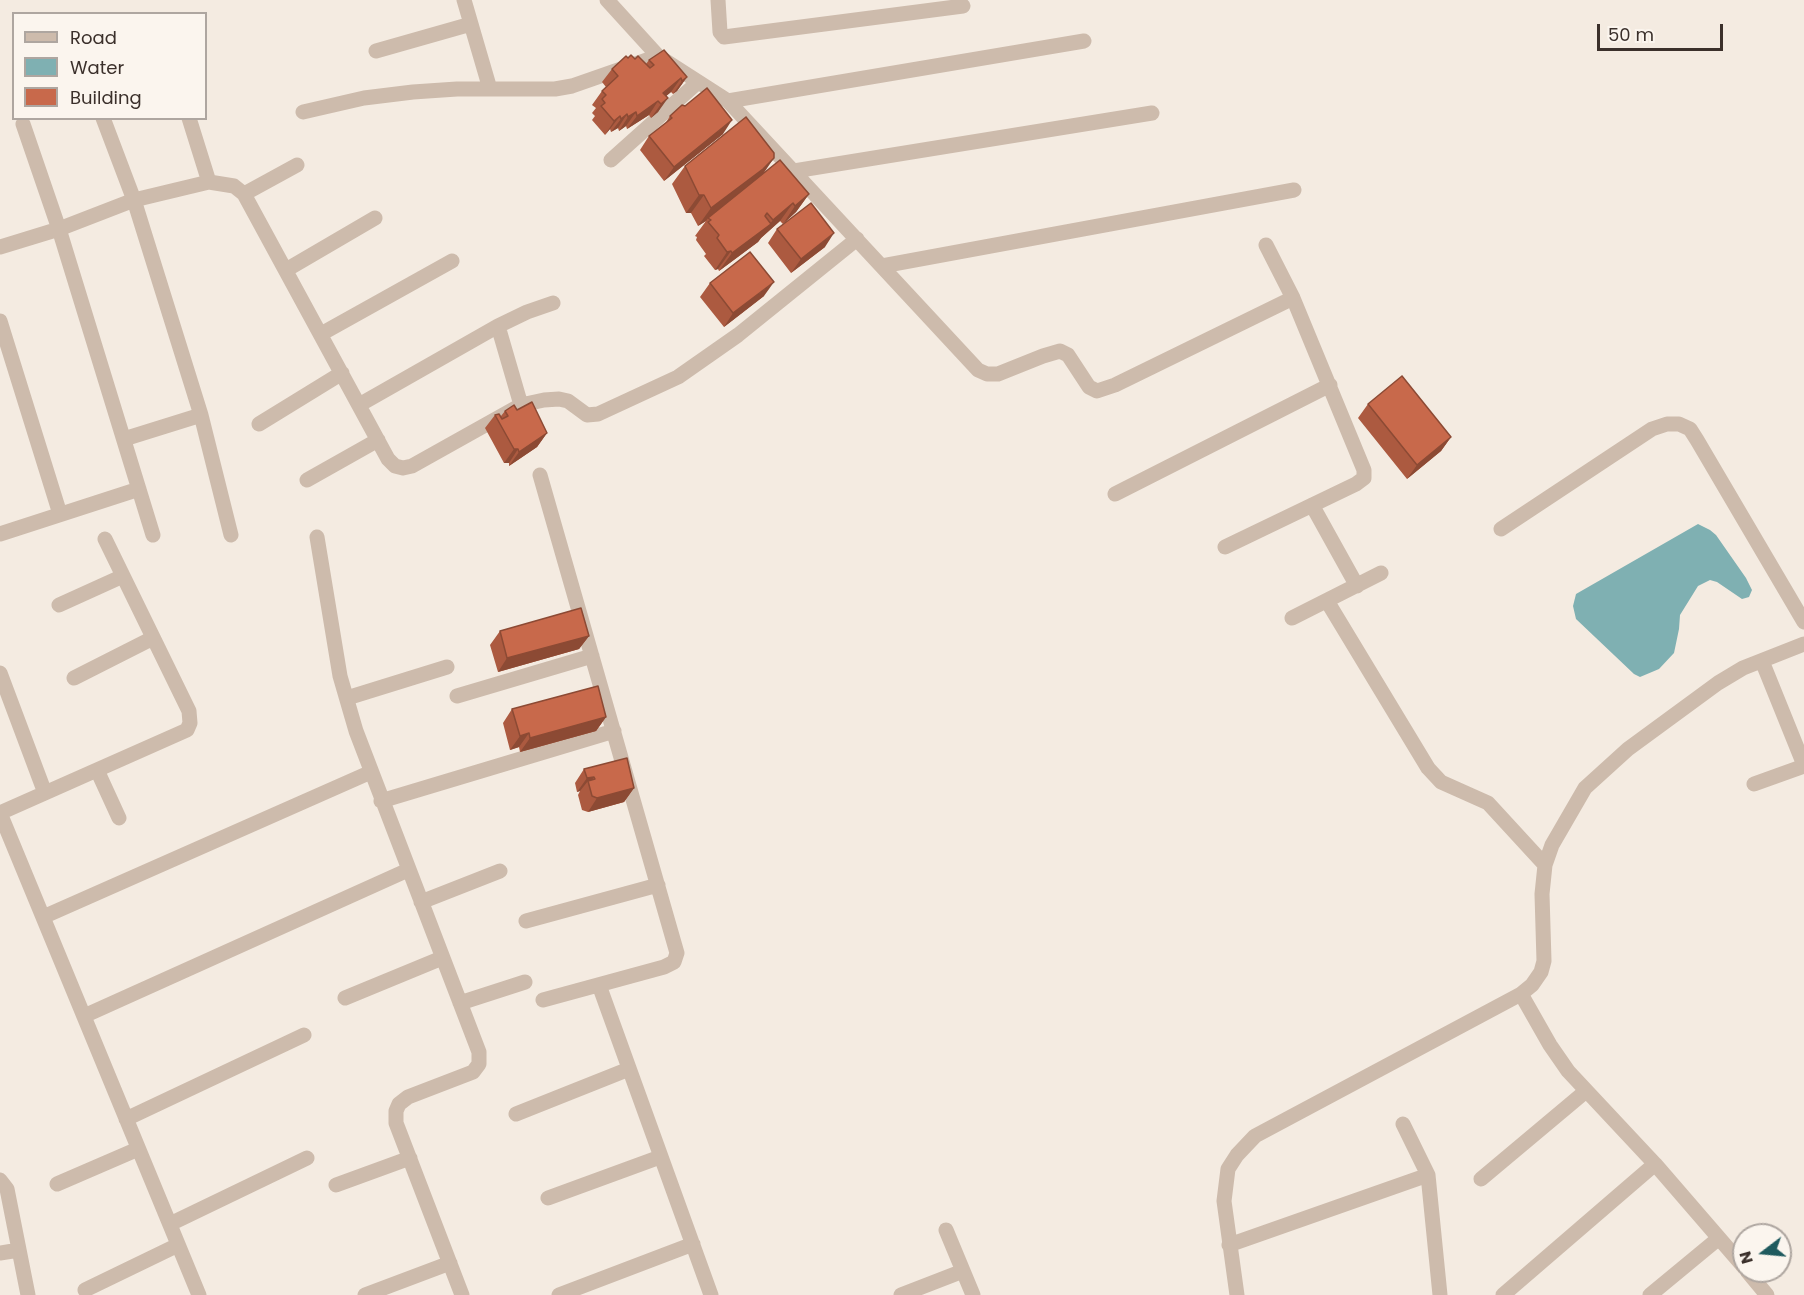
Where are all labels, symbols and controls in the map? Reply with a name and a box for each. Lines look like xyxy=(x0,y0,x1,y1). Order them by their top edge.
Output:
legend xyxy=(12,12,207,120)
scale bar xyxy=(1600,12,1726,50)
text: 50 m xyxy=(1608,22,1654,47)
text: Road xyxy=(70,25,117,50)
text: Water xyxy=(70,55,124,80)
text: Building xyxy=(70,85,142,110)
north arrow xyxy=(1732,1223,1792,1283)
text: N xyxy=(1733,1249,1759,1267)

